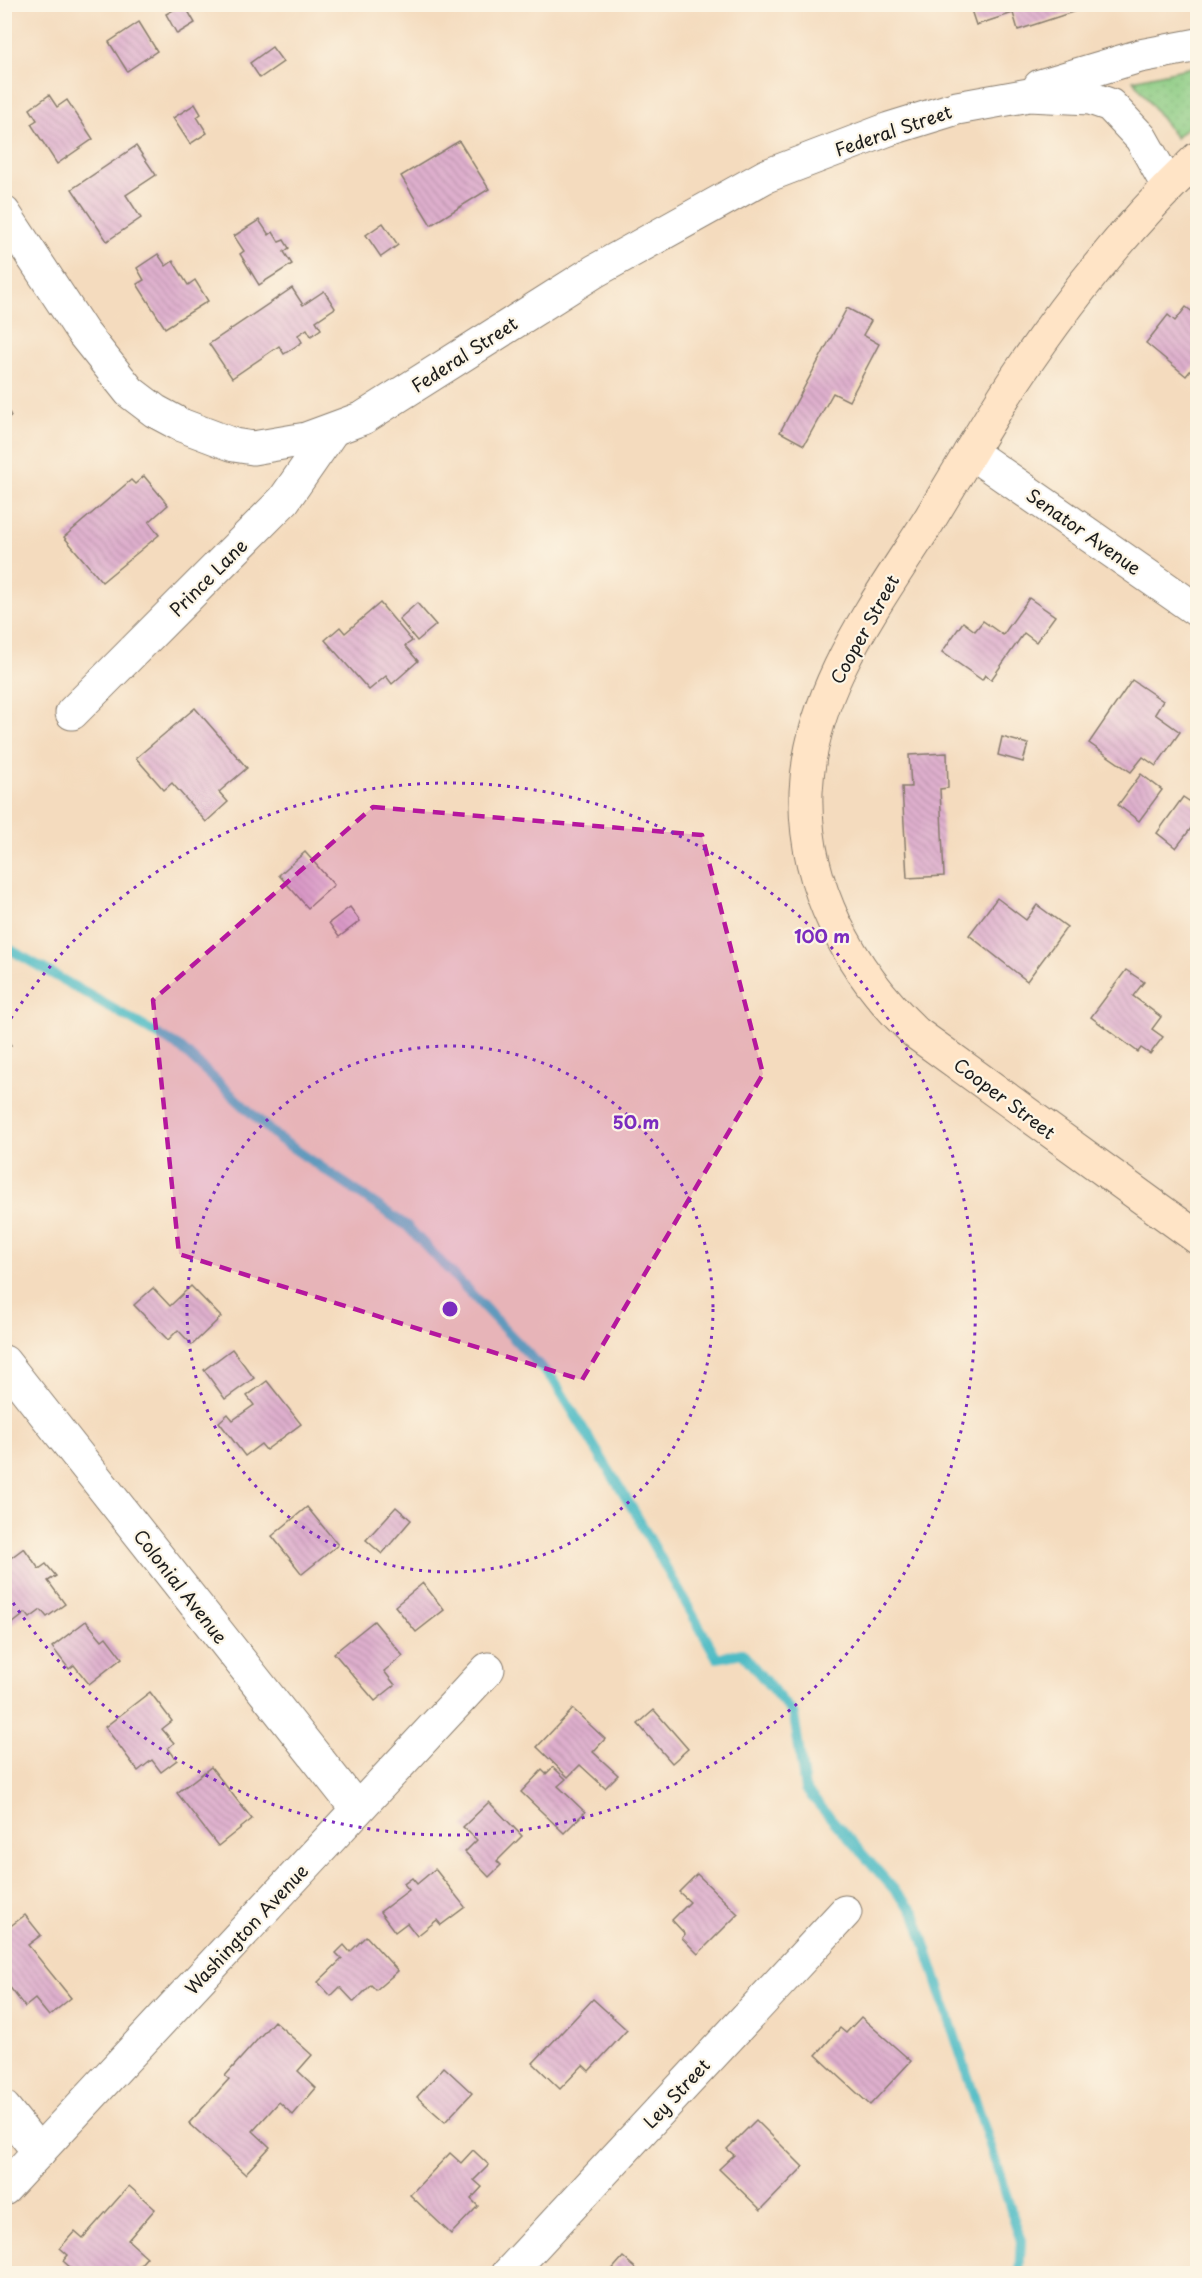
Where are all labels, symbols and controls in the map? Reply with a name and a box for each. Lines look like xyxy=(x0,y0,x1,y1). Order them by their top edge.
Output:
street label: Federal Street xyxy=(831,97,955,163)
street label: Federal Street xyxy=(406,309,522,399)
street label: Senator Avenue xyxy=(1021,481,1147,581)
street label: Prince Lane xyxy=(163,532,253,622)
street label: Cooper Street xyxy=(823,569,905,689)
text: 100 m xyxy=(794,922,850,949)
street label: Cooper Street xyxy=(948,1051,1062,1145)
text: 50 m xyxy=(613,1108,659,1135)
centre of rings xyxy=(440,1299,460,1319)
street label: Colonial Avenue xyxy=(128,1523,234,1649)
street label: Washington Avenue xyxy=(178,1857,314,2000)
street label: Ley Street xyxy=(637,2052,716,2134)

